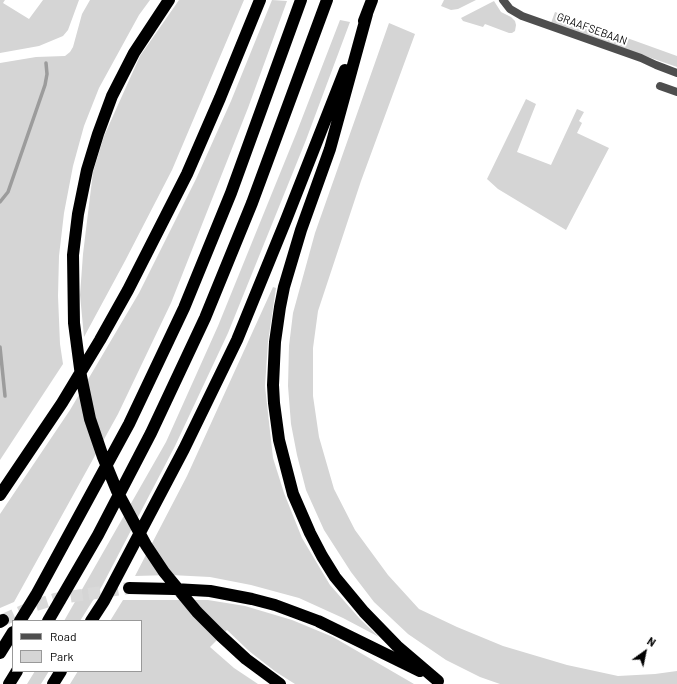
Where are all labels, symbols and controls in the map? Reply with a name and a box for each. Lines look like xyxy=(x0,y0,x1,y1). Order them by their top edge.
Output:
street label: GRAAFSEBAAN xyxy=(555,10,629,48)
legend xyxy=(12,620,142,672)
text: Road xyxy=(50,629,77,643)
north arrow xyxy=(625,632,665,672)
text: N xyxy=(645,634,658,649)
text: Park xyxy=(50,649,74,663)

